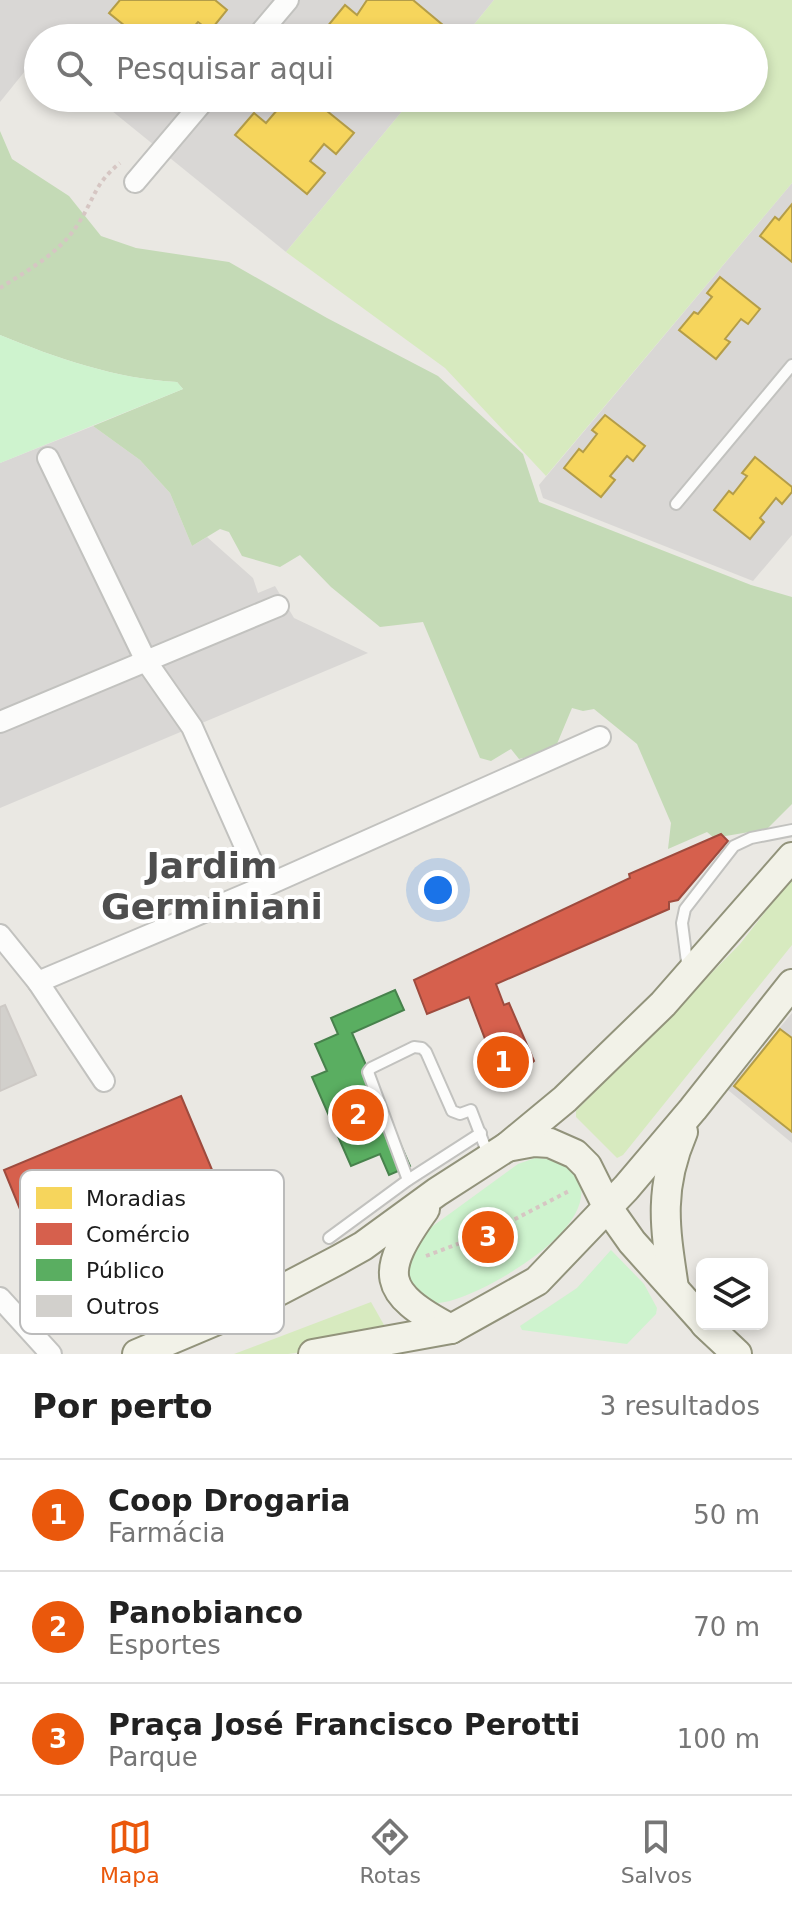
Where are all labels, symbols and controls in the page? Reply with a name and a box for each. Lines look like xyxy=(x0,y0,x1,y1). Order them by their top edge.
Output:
search box xyxy=(24,24,768,112)
icon: search xyxy=(52,46,96,90)
text: Pesquisar aqui xyxy=(116,51,334,86)
district label: Jardim Germiniani xyxy=(101,845,323,927)
your location xyxy=(418,870,458,910)
pin: 1 xyxy=(477,1032,529,1092)
pin: 2 xyxy=(332,1085,384,1145)
legend xyxy=(20,1170,284,1334)
text: Moradias xyxy=(86,1186,186,1211)
pin: 3 xyxy=(462,1207,514,1267)
text: Comércio xyxy=(86,1222,190,1247)
text: Público xyxy=(86,1258,165,1283)
map controls xyxy=(696,1258,768,1330)
button: layers xyxy=(696,1258,768,1330)
text: Outros xyxy=(86,1294,159,1319)
text: Por perto xyxy=(32,1386,213,1426)
text: 3 resultados xyxy=(600,1391,760,1421)
text: Coop Drogaria xyxy=(108,1483,351,1518)
text: 1 xyxy=(49,1500,67,1530)
text: 50 m xyxy=(693,1500,760,1530)
text: Farmácia xyxy=(108,1518,225,1548)
text: Panobianco xyxy=(108,1595,303,1630)
text: 2 xyxy=(49,1612,67,1642)
text: 70 m xyxy=(693,1612,760,1642)
text: Esportes xyxy=(108,1630,221,1660)
text: Praça José Francisco Perotti xyxy=(108,1707,580,1742)
text: 3 xyxy=(49,1724,67,1754)
text: 100 m xyxy=(677,1724,760,1754)
text: Parque xyxy=(108,1742,198,1772)
tab: Mapa xyxy=(100,1815,160,1888)
tab: Rotas xyxy=(360,1815,421,1888)
tab: Salvos xyxy=(621,1815,692,1888)

